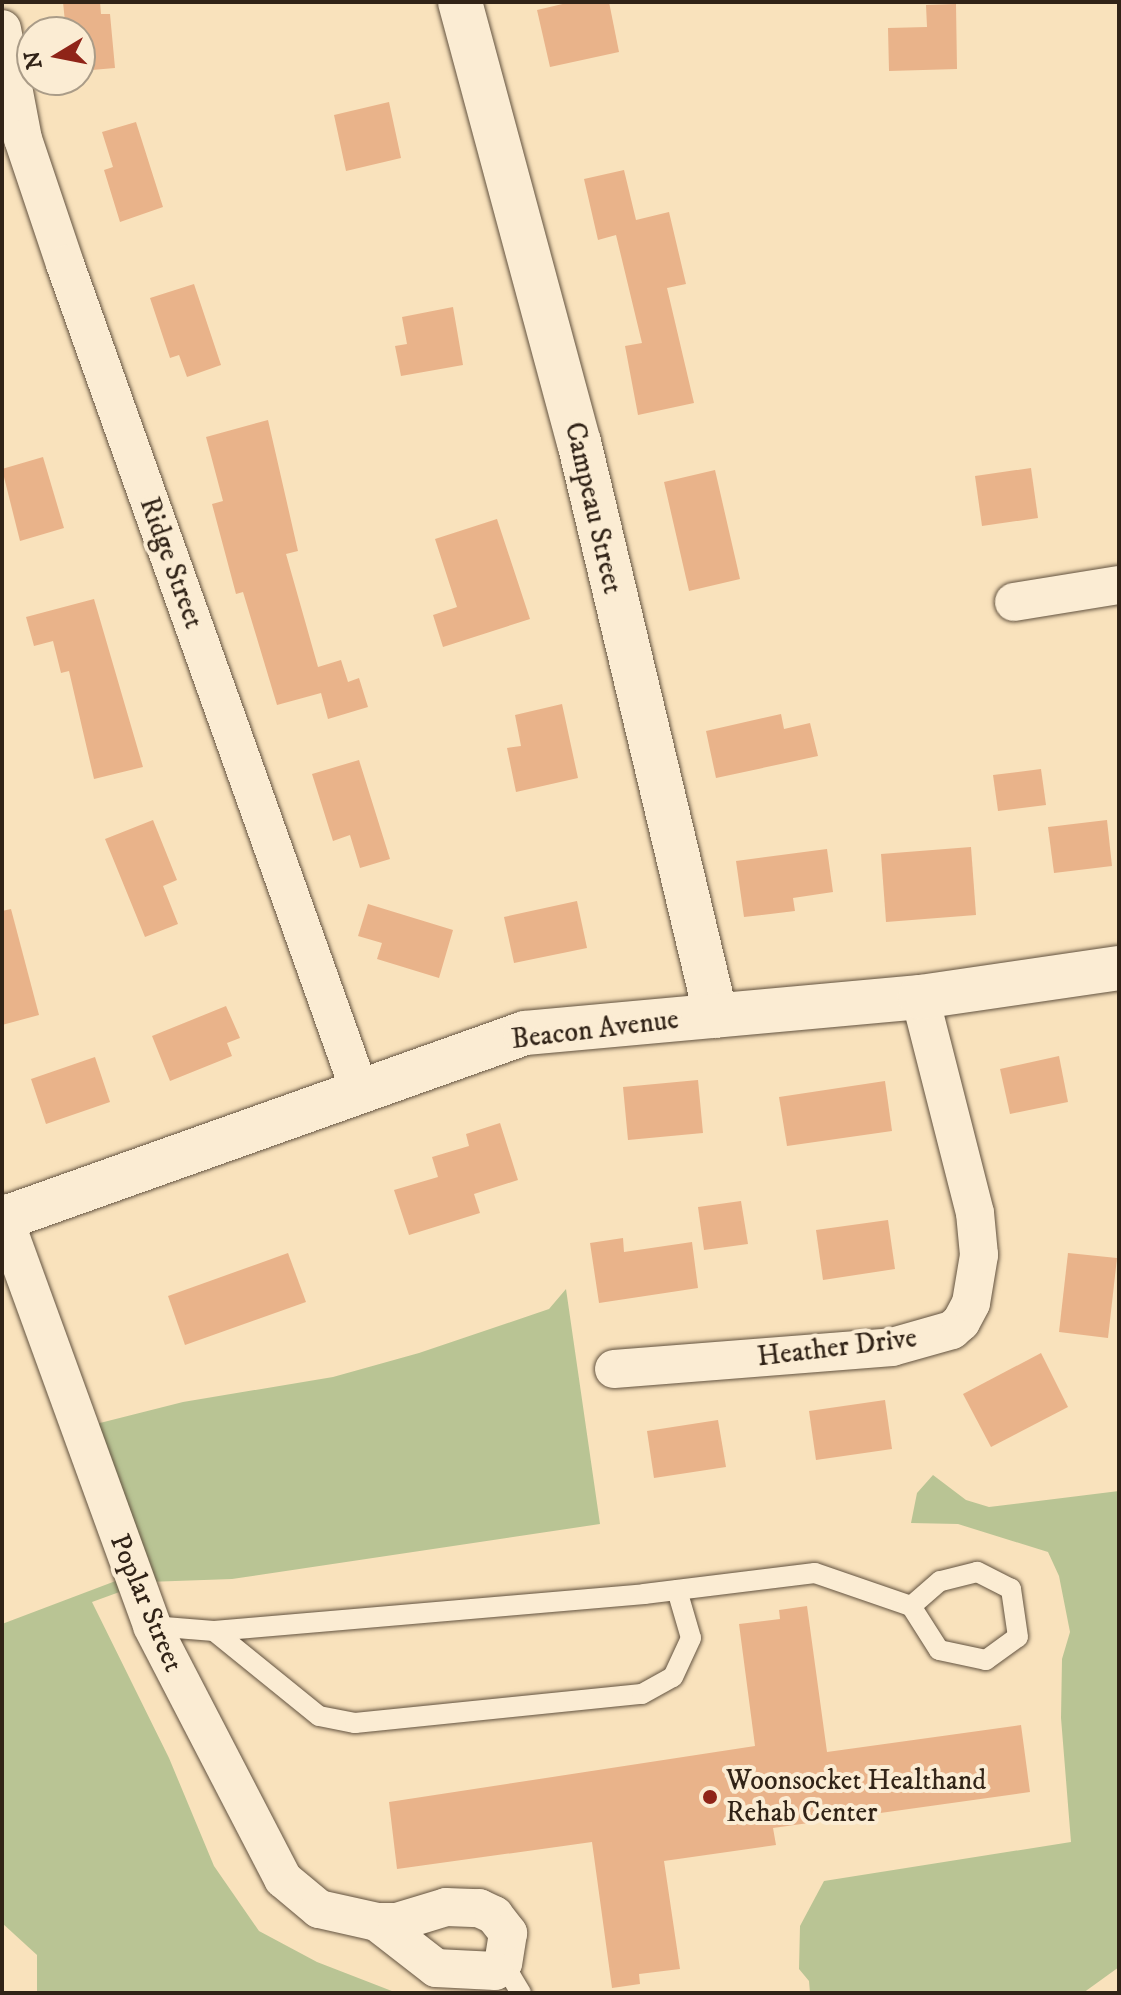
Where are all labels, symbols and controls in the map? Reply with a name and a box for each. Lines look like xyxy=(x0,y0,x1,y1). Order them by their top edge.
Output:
north arrow xyxy=(16,16,96,96)
text: N xyxy=(19,49,49,71)
street label: Campeau Street xyxy=(557,419,629,597)
street label: Ridge Street xyxy=(132,493,210,633)
street label: Beacon Avenue xyxy=(509,1003,681,1057)
street label: Heather Drive xyxy=(755,1322,919,1374)
street label: Poplar Street xyxy=(102,1529,190,1677)
place label: Woonsocket Healthand Rehab Center xyxy=(726,1764,986,1830)
marker: Woonsocket Healthand Rehab Center xyxy=(701,1788,719,1806)

